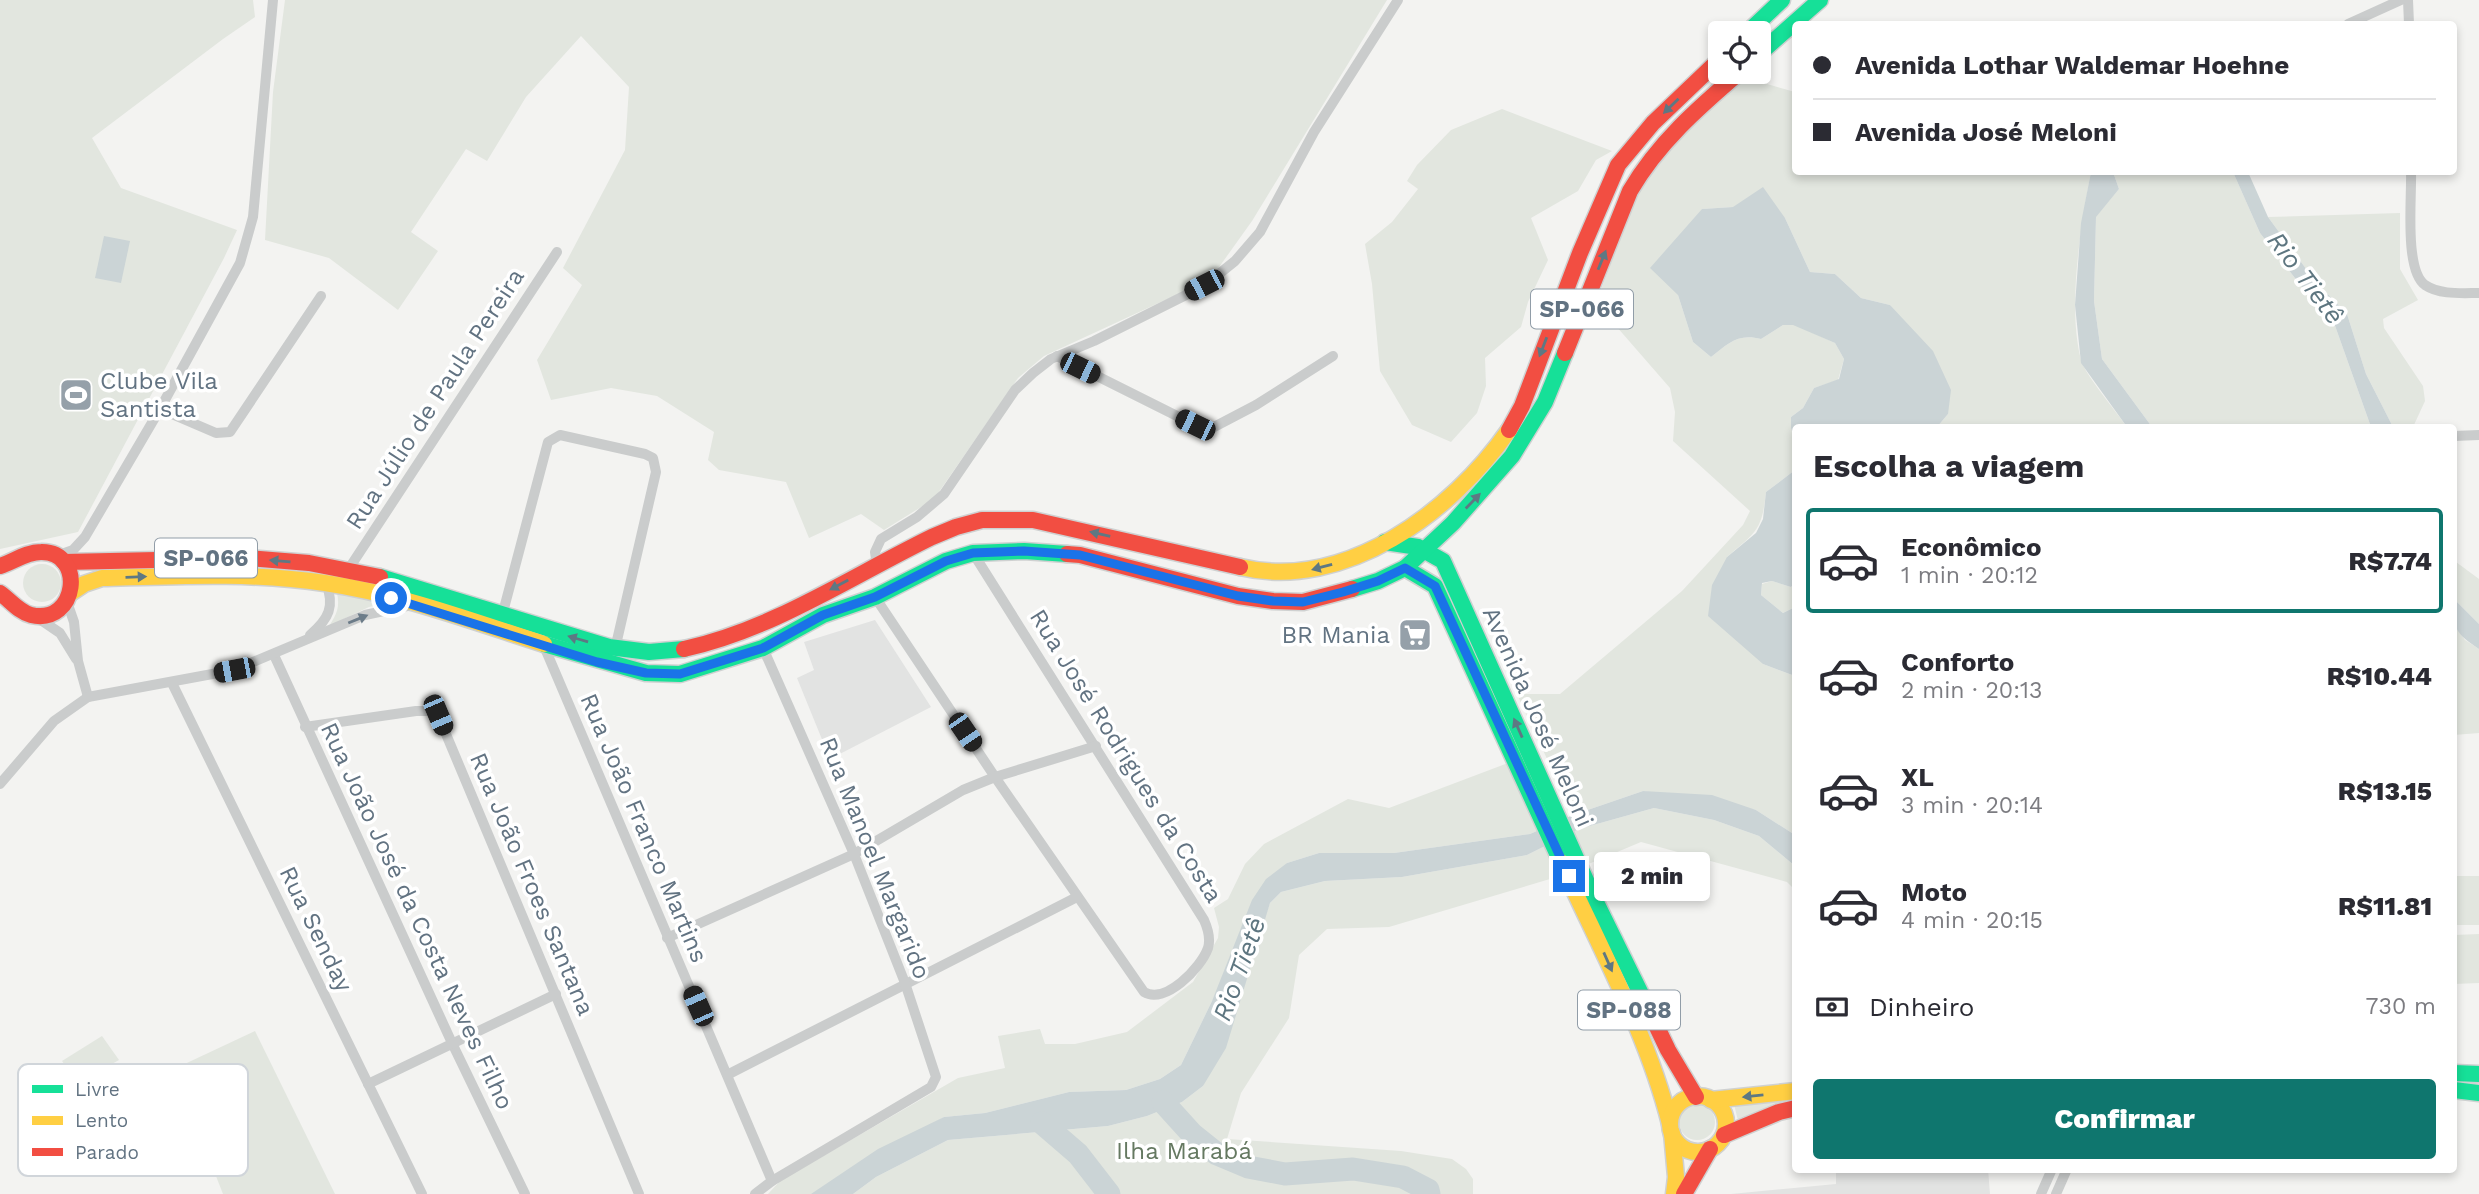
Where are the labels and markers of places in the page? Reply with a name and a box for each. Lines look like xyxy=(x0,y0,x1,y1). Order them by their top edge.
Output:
place label: Clube Vila Santista xyxy=(100,367,218,423)
sports icon: Clube Vila Santista xyxy=(57,376,95,414)
supermarket icon: BR Mania xyxy=(1396,616,1434,654)
place label: BR Mania xyxy=(1281,621,1390,649)

